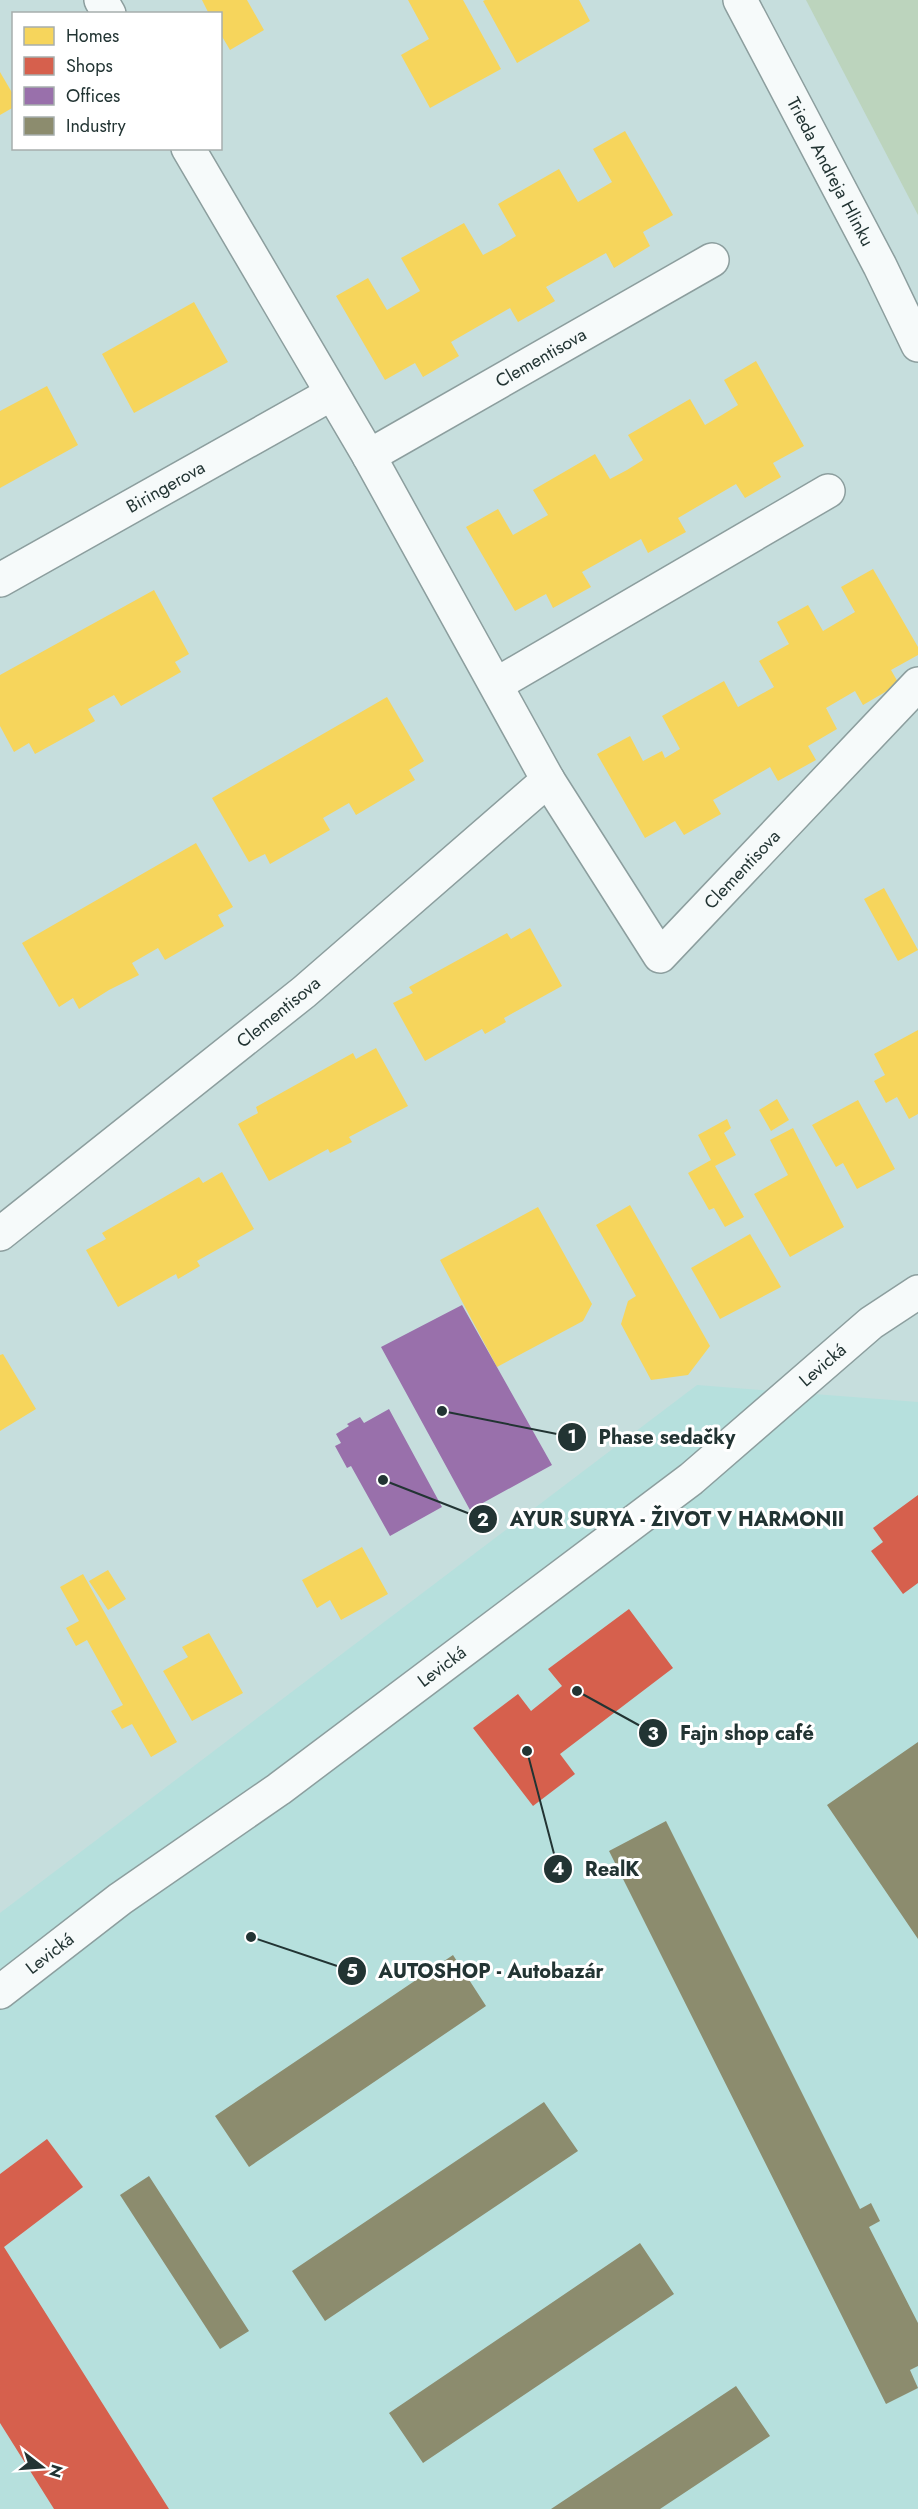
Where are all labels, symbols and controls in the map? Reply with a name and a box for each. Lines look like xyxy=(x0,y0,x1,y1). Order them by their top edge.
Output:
legend xyxy=(12,12,222,150)
text: Homes xyxy=(66,23,119,49)
text: Shops xyxy=(66,53,113,79)
text: Offices xyxy=(66,83,120,109)
street label: Trieda Andreja Hlinku xyxy=(780,93,880,251)
text: Industry xyxy=(66,113,126,139)
street label: Clementisova xyxy=(491,321,591,394)
street label: Biringerova xyxy=(121,454,210,519)
street label: Clementisova xyxy=(698,824,786,915)
street label: Clementisova xyxy=(231,970,326,1054)
street label: Levická xyxy=(793,1337,852,1393)
callout: Phase sedačky xyxy=(557,1418,748,1456)
text: Phase sedačky xyxy=(598,1423,736,1452)
text: 1 xyxy=(567,1424,577,1450)
callout: AYUR SURYA - ŽIVOT V HARMONII xyxy=(468,1500,857,1538)
text: AYUR SURYA - ŽIVOT V HARMONII xyxy=(509,1504,844,1534)
text: 2 xyxy=(477,1507,489,1533)
street label: Levická xyxy=(412,1640,472,1693)
callout: Fajn shop café xyxy=(638,1714,826,1752)
text: Fajn shop café xyxy=(680,1719,814,1748)
text: 3 xyxy=(647,1721,659,1747)
callout: RealK xyxy=(543,1850,651,1888)
text: RealK xyxy=(585,1855,639,1884)
text: 4 xyxy=(552,1856,564,1882)
street label: Levická xyxy=(20,1926,79,1981)
callout: AUTOSHOP - Autobazár xyxy=(337,1952,616,1990)
text: AUTOSHOP - Autobazár xyxy=(377,1957,605,1986)
text: 5 xyxy=(346,1958,358,1984)
north arrow xyxy=(12,2437,72,2497)
text: N xyxy=(43,2462,69,2481)

